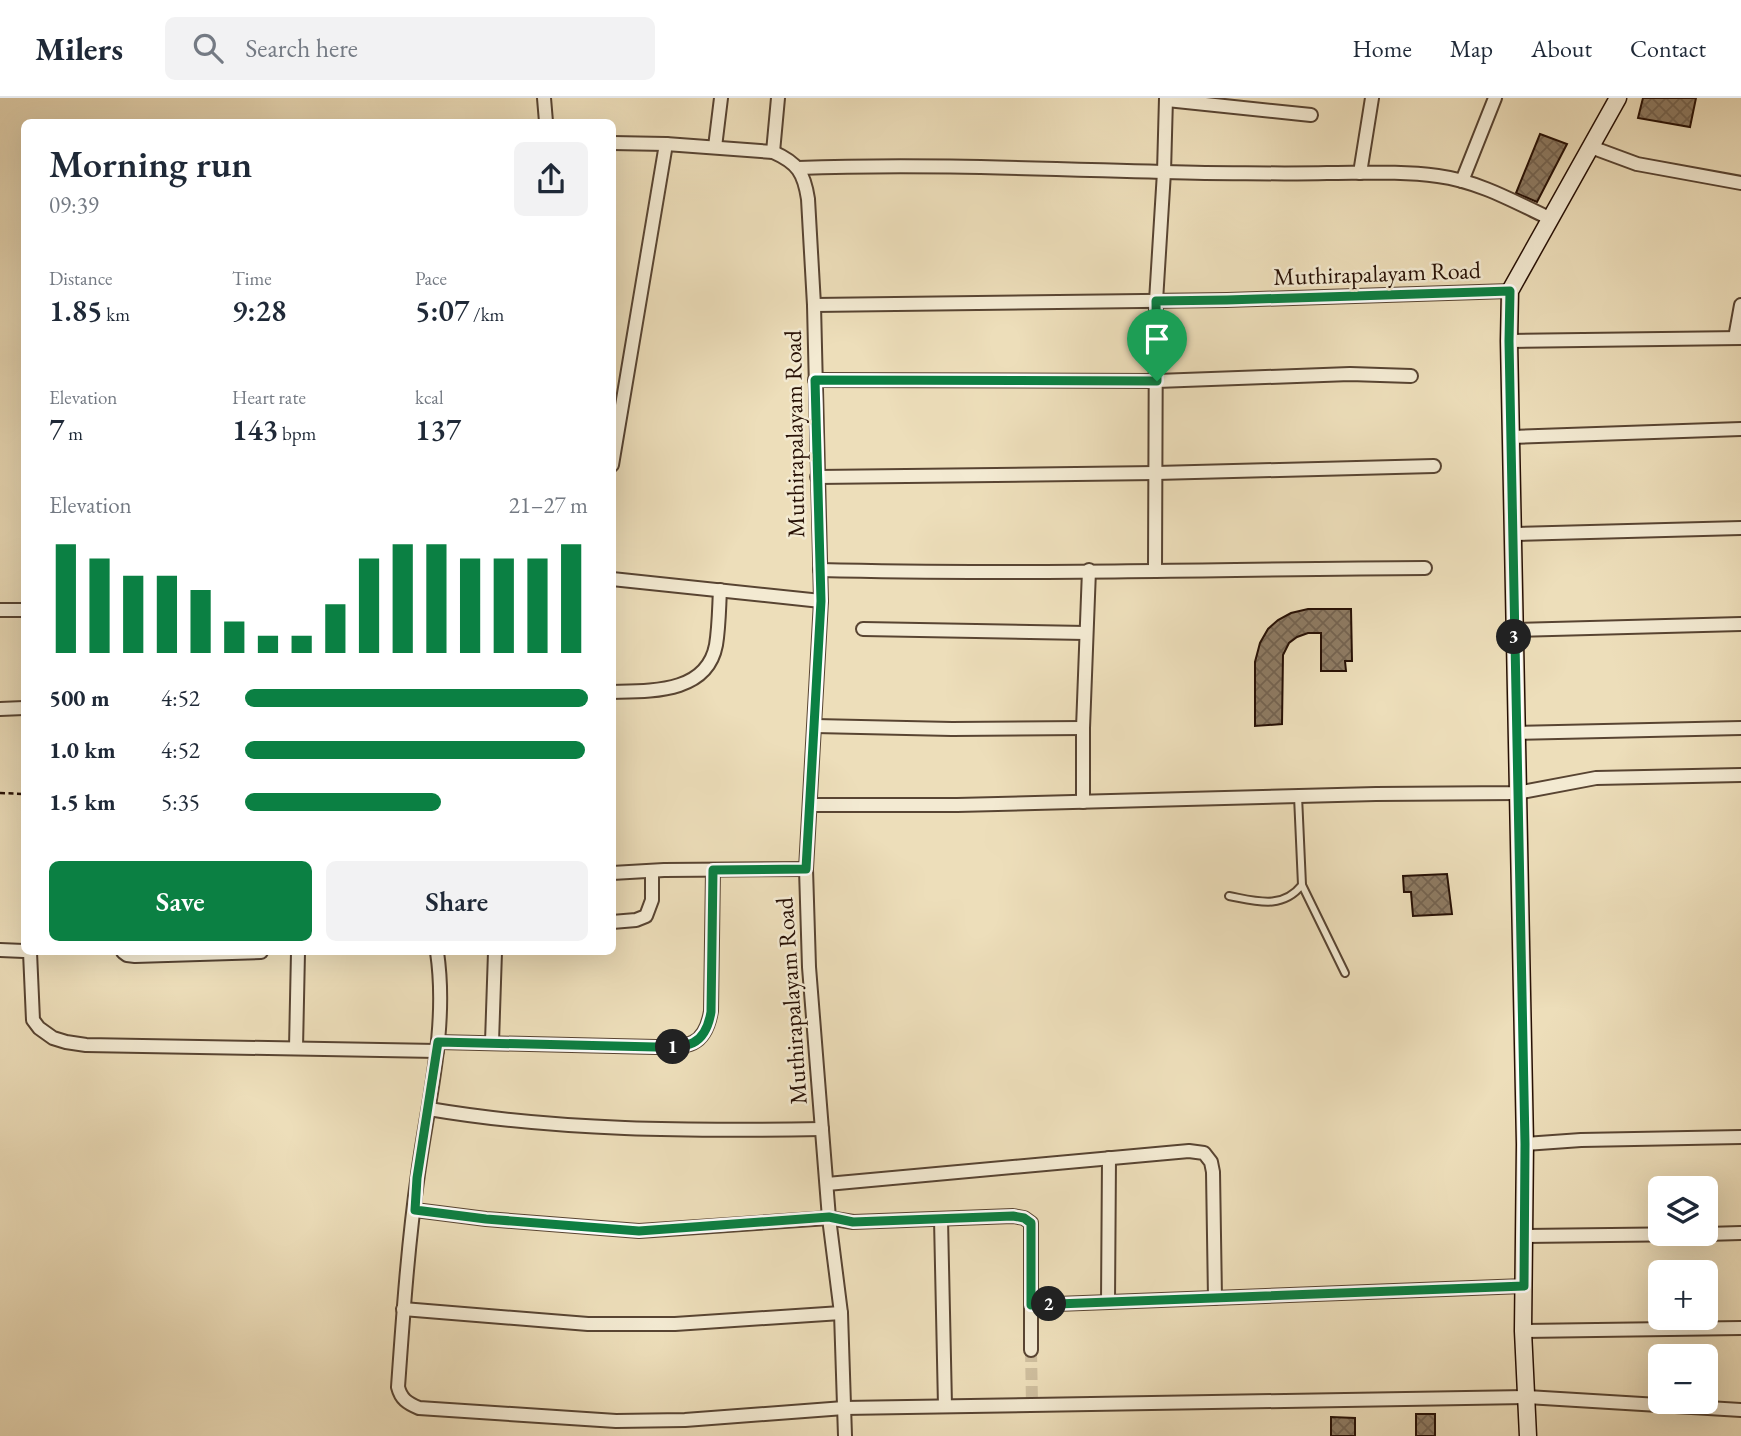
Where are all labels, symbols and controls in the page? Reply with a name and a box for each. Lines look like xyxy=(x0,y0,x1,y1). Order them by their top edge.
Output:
search box xyxy=(165,17,655,80)
text: Milers xyxy=(35,27,123,70)
icon: search xyxy=(189,29,227,67)
text: Search here xyxy=(245,31,358,65)
text: Home xyxy=(1352,33,1412,64)
text: Map xyxy=(1450,33,1493,64)
text: About xyxy=(1531,33,1592,64)
text: Contact xyxy=(1630,33,1706,64)
text: Morning run xyxy=(49,139,252,188)
button: share xyxy=(514,142,588,216)
text: 09:39 xyxy=(49,190,99,220)
street label: Muthirapalayam Road xyxy=(1273,254,1482,292)
text: Distance xyxy=(49,266,112,291)
text: Time xyxy=(232,266,272,291)
text: Pace xyxy=(415,266,447,291)
text: 1.85 xyxy=(49,291,102,330)
text: 9:28 xyxy=(232,291,286,330)
text: 5:07 xyxy=(415,291,469,330)
text: km xyxy=(102,302,130,327)
text: /km xyxy=(469,302,504,327)
pin xyxy=(1127,309,1187,381)
icon: arrive xyxy=(1138,320,1176,358)
street label: Muthirapalayam Road xyxy=(777,329,811,538)
text: Elevation xyxy=(49,385,117,410)
text: Heart rate xyxy=(232,385,306,410)
text: kcal xyxy=(415,385,444,410)
text: 7 xyxy=(49,410,64,449)
text: 143 xyxy=(232,410,278,449)
text: 137 xyxy=(415,410,461,449)
text: m xyxy=(64,421,83,446)
text: bpm xyxy=(278,421,316,446)
text: Elevation xyxy=(49,490,132,520)
text: 21–27 m xyxy=(509,490,588,520)
pin: 3 xyxy=(1496,620,1532,654)
text: 3 xyxy=(1508,624,1519,649)
text: 500 m xyxy=(49,683,110,713)
text: 4:52 xyxy=(161,683,200,713)
text: 1.0 km xyxy=(49,735,116,765)
text: 4:52 xyxy=(161,735,200,765)
text: 1.5 km xyxy=(49,787,116,817)
text: 5:35 xyxy=(161,787,200,817)
button: Save xyxy=(49,861,312,941)
button: Share xyxy=(326,861,588,941)
street label: Muthirapalayam Road xyxy=(768,895,814,1106)
pin: 1 xyxy=(656,1030,690,1065)
text: 1 xyxy=(667,1034,678,1059)
map controls xyxy=(1648,1176,1718,1414)
button: layers xyxy=(1648,1176,1718,1246)
button: + xyxy=(1648,1260,1718,1330)
pin: 2 xyxy=(1032,1286,1066,1322)
text: 2 xyxy=(1043,1291,1054,1316)
button: − xyxy=(1648,1344,1718,1414)

